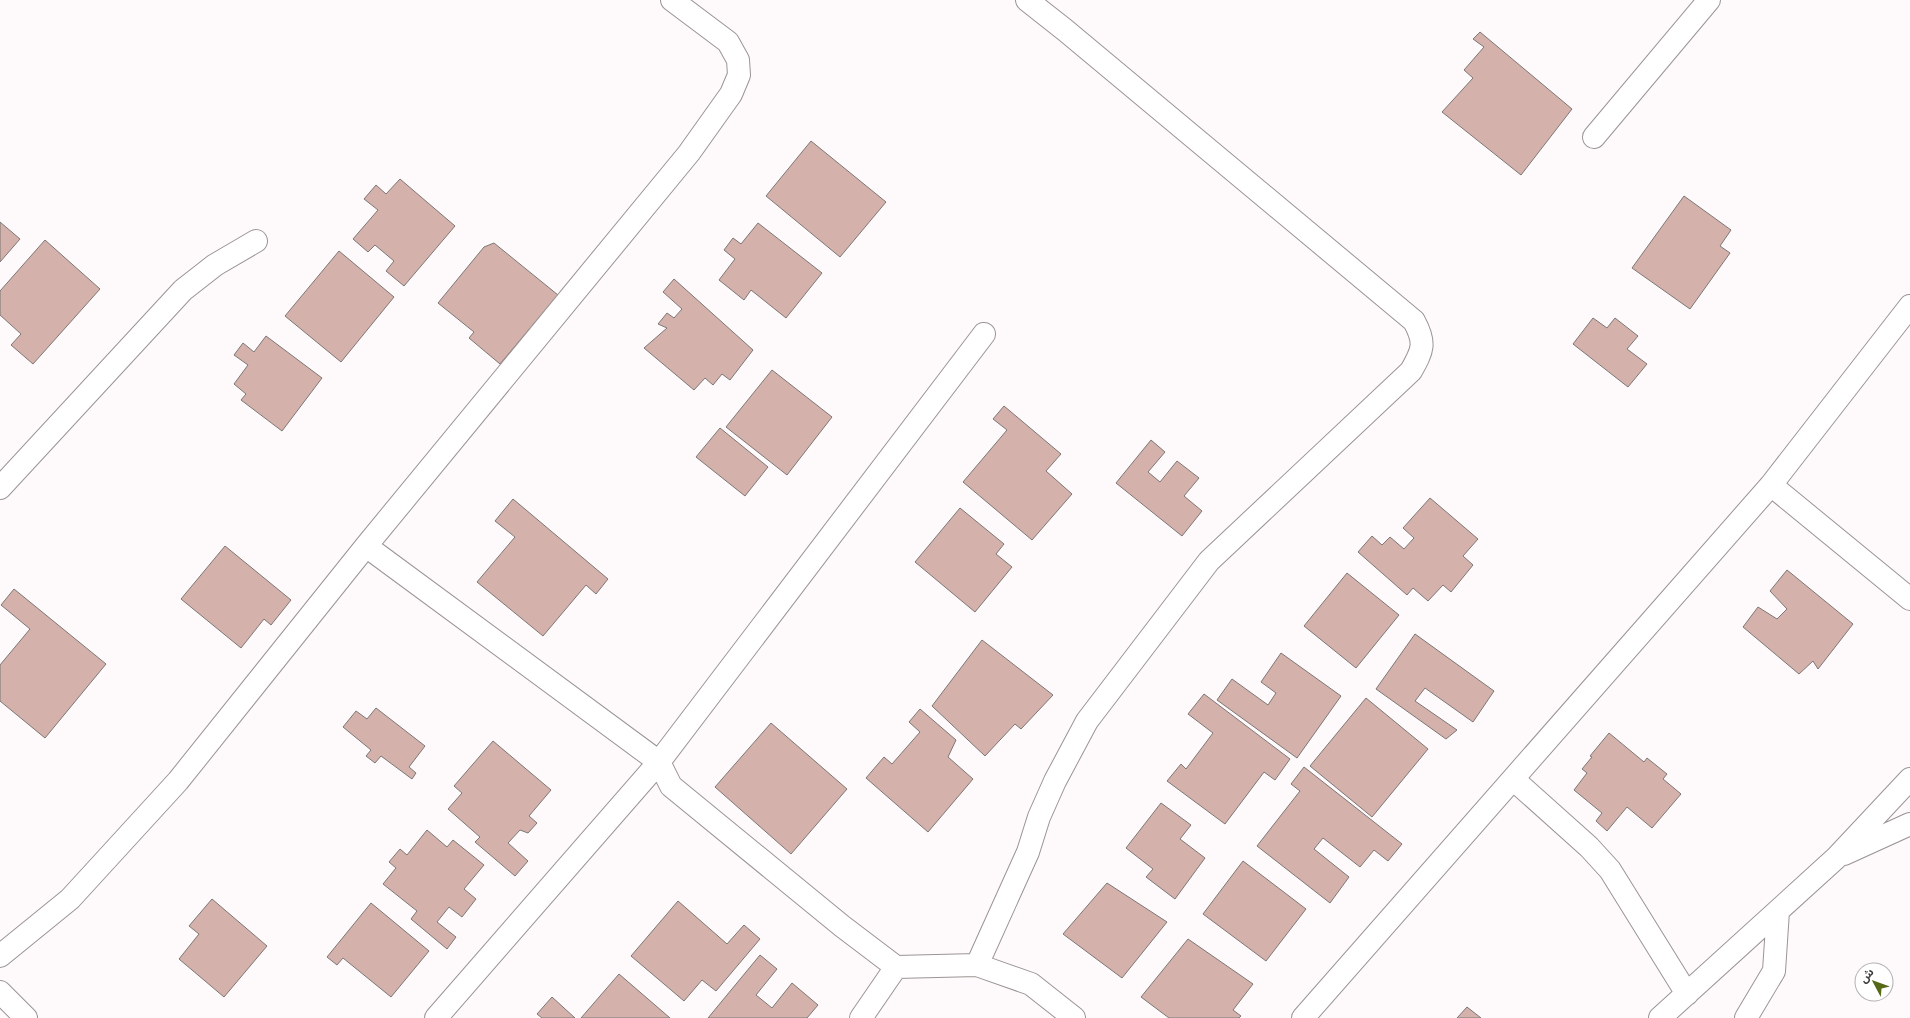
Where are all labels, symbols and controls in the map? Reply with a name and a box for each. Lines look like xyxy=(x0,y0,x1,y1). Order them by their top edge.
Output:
north arrow xyxy=(1854,962,1894,1002)
text: ش xyxy=(1856,965,1877,986)

